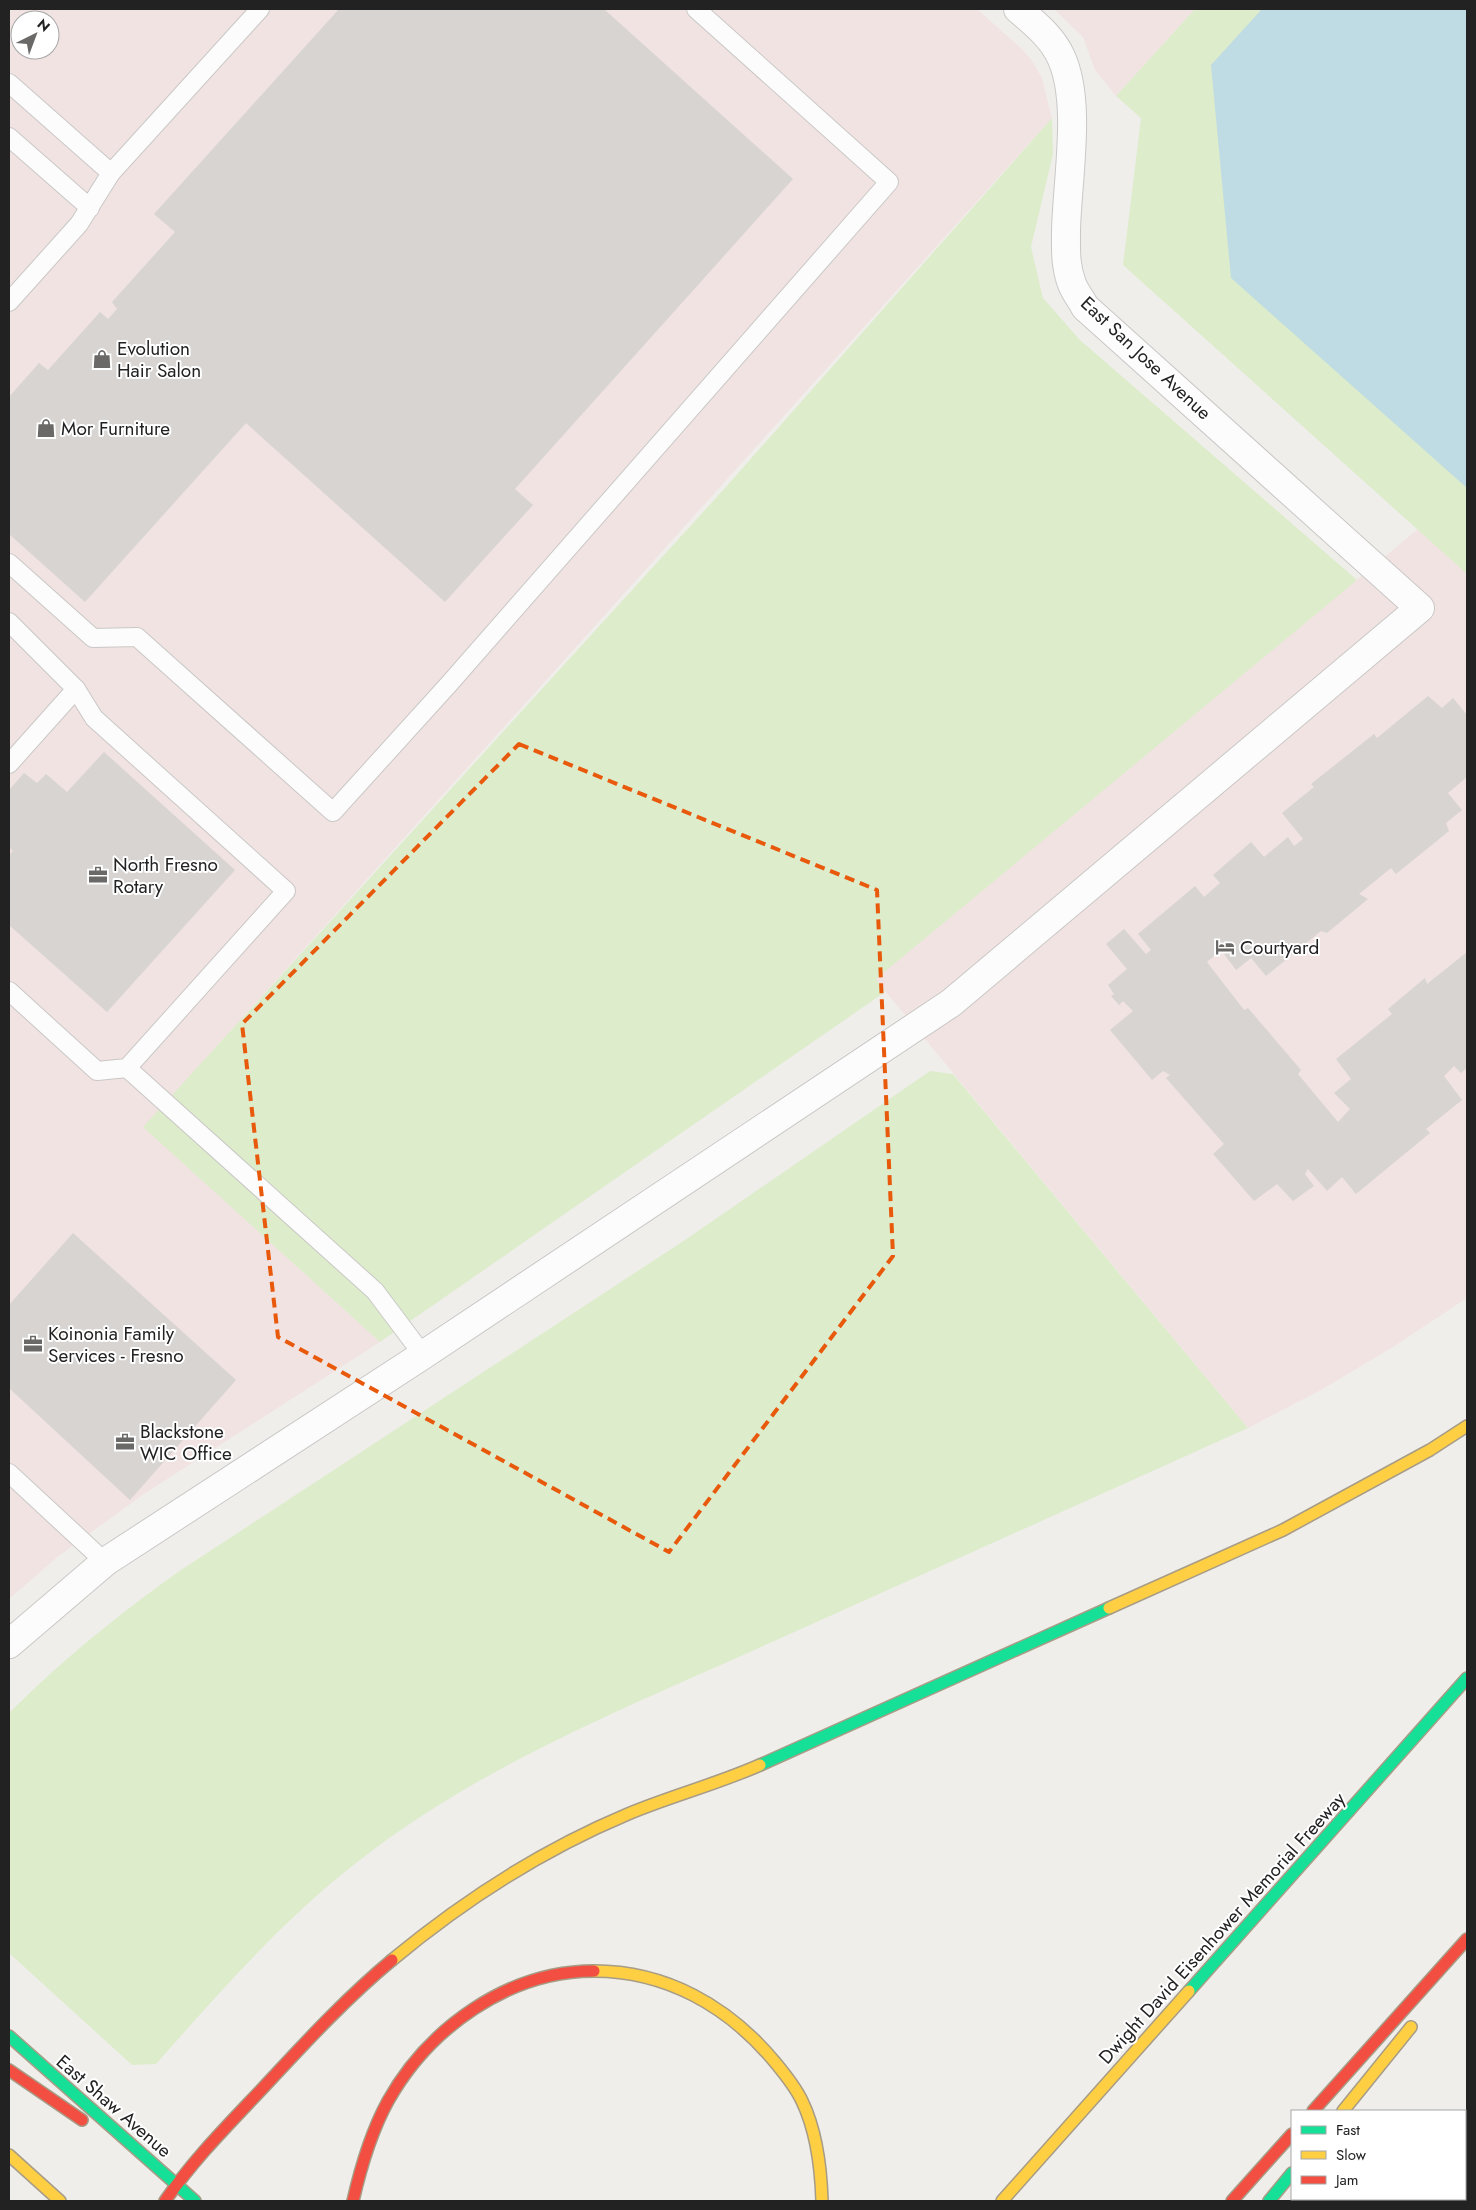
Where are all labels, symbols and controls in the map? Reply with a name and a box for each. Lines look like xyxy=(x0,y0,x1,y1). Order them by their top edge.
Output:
north arrow xyxy=(10,10,60,60)
text: N xyxy=(33,14,55,36)
street label: East San Jose Avenue xyxy=(1075,290,1218,426)
place label: Evolution Hair Salon xyxy=(117,335,201,384)
shop icon: Evolution Hair Salon xyxy=(91,348,113,370)
place label: Mor Furniture xyxy=(61,415,170,442)
shop icon: Mor Furniture xyxy=(35,417,57,439)
place label: North Fresno Rotary xyxy=(113,851,218,900)
office icon: North Fresno Rotary xyxy=(87,864,109,886)
place label: Courtyard xyxy=(1240,934,1319,961)
hotel icon: Courtyard xyxy=(1214,936,1236,958)
place label: Koinonia Family Services - Fresno xyxy=(48,1320,184,1369)
office icon: Koinonia Family Services - Fresno xyxy=(22,1333,44,1355)
place label: Blackstone WIC Office xyxy=(140,1418,232,1467)
office icon: Blackstone WIC Office xyxy=(114,1431,136,1453)
street label: Dwight David Eisenhower Memorial Freeway xyxy=(1092,1786,1352,2070)
street label: East Shaw Avenue xyxy=(51,2048,178,2164)
legend xyxy=(1291,2110,1466,2200)
text: Fast xyxy=(1336,2119,1360,2141)
text: Slow xyxy=(1336,2144,1367,2166)
text: Jam xyxy=(1334,2169,1359,2191)

